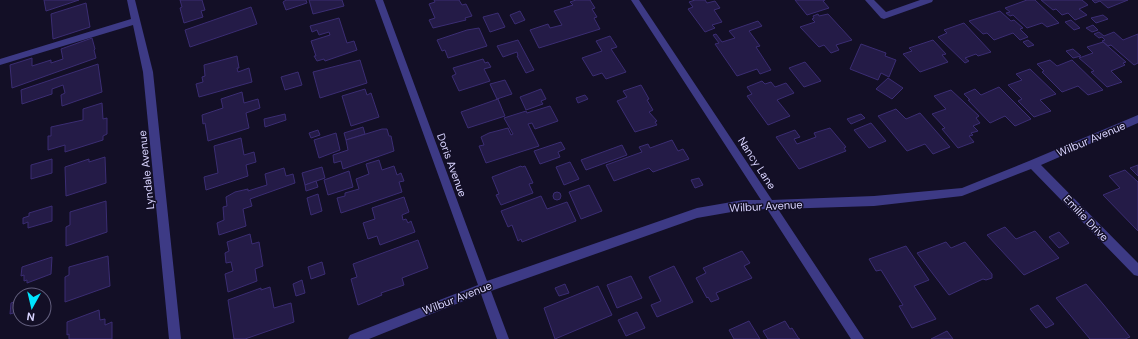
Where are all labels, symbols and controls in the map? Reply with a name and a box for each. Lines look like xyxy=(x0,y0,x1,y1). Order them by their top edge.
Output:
street label: Wilbur Avenue xyxy=(1055,118,1127,160)
street label: Lyndale Avenue xyxy=(135,130,157,210)
street label: Doris Avenue xyxy=(434,131,470,199)
street label: Nancy Lane xyxy=(735,134,779,192)
street label: Emilie Drive xyxy=(1060,192,1112,244)
street label: Wilbur Avenue xyxy=(729,197,803,215)
street label: Wilbur Avenue xyxy=(420,278,494,318)
north arrow xyxy=(12,287,52,327)
text: N xyxy=(26,309,36,324)

